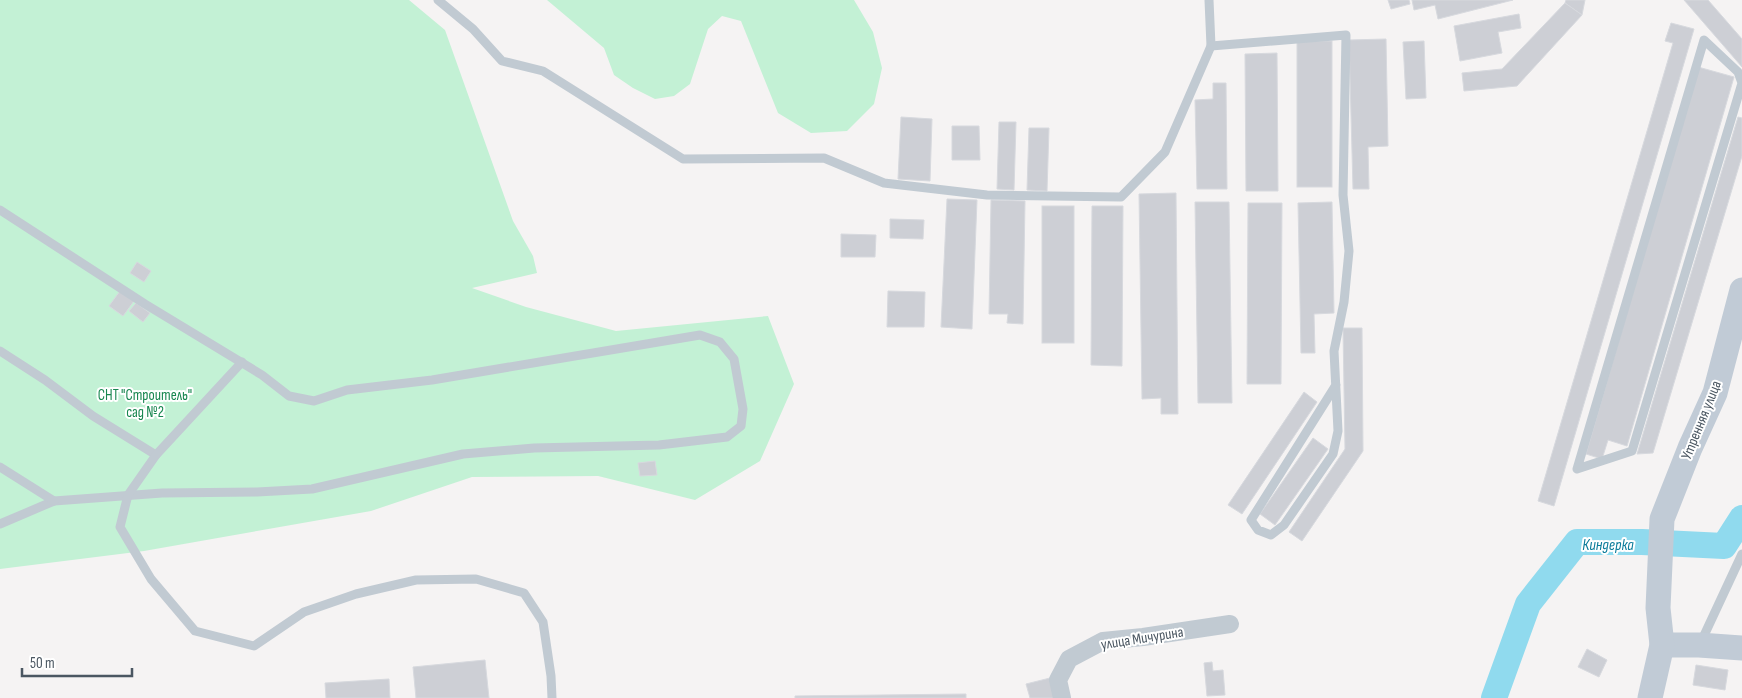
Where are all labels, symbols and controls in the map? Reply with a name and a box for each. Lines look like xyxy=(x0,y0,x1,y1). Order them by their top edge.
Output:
street label: Утренняя улица xyxy=(1677,378,1726,462)
park label: СНТ "Строитель" сад №2 xyxy=(98,386,192,422)
water label: Киндерка xyxy=(1582,536,1634,555)
street label: улица Мичурина xyxy=(1100,623,1185,654)
scale bar xyxy=(22,646,132,678)
text: 50 m xyxy=(30,654,55,673)

